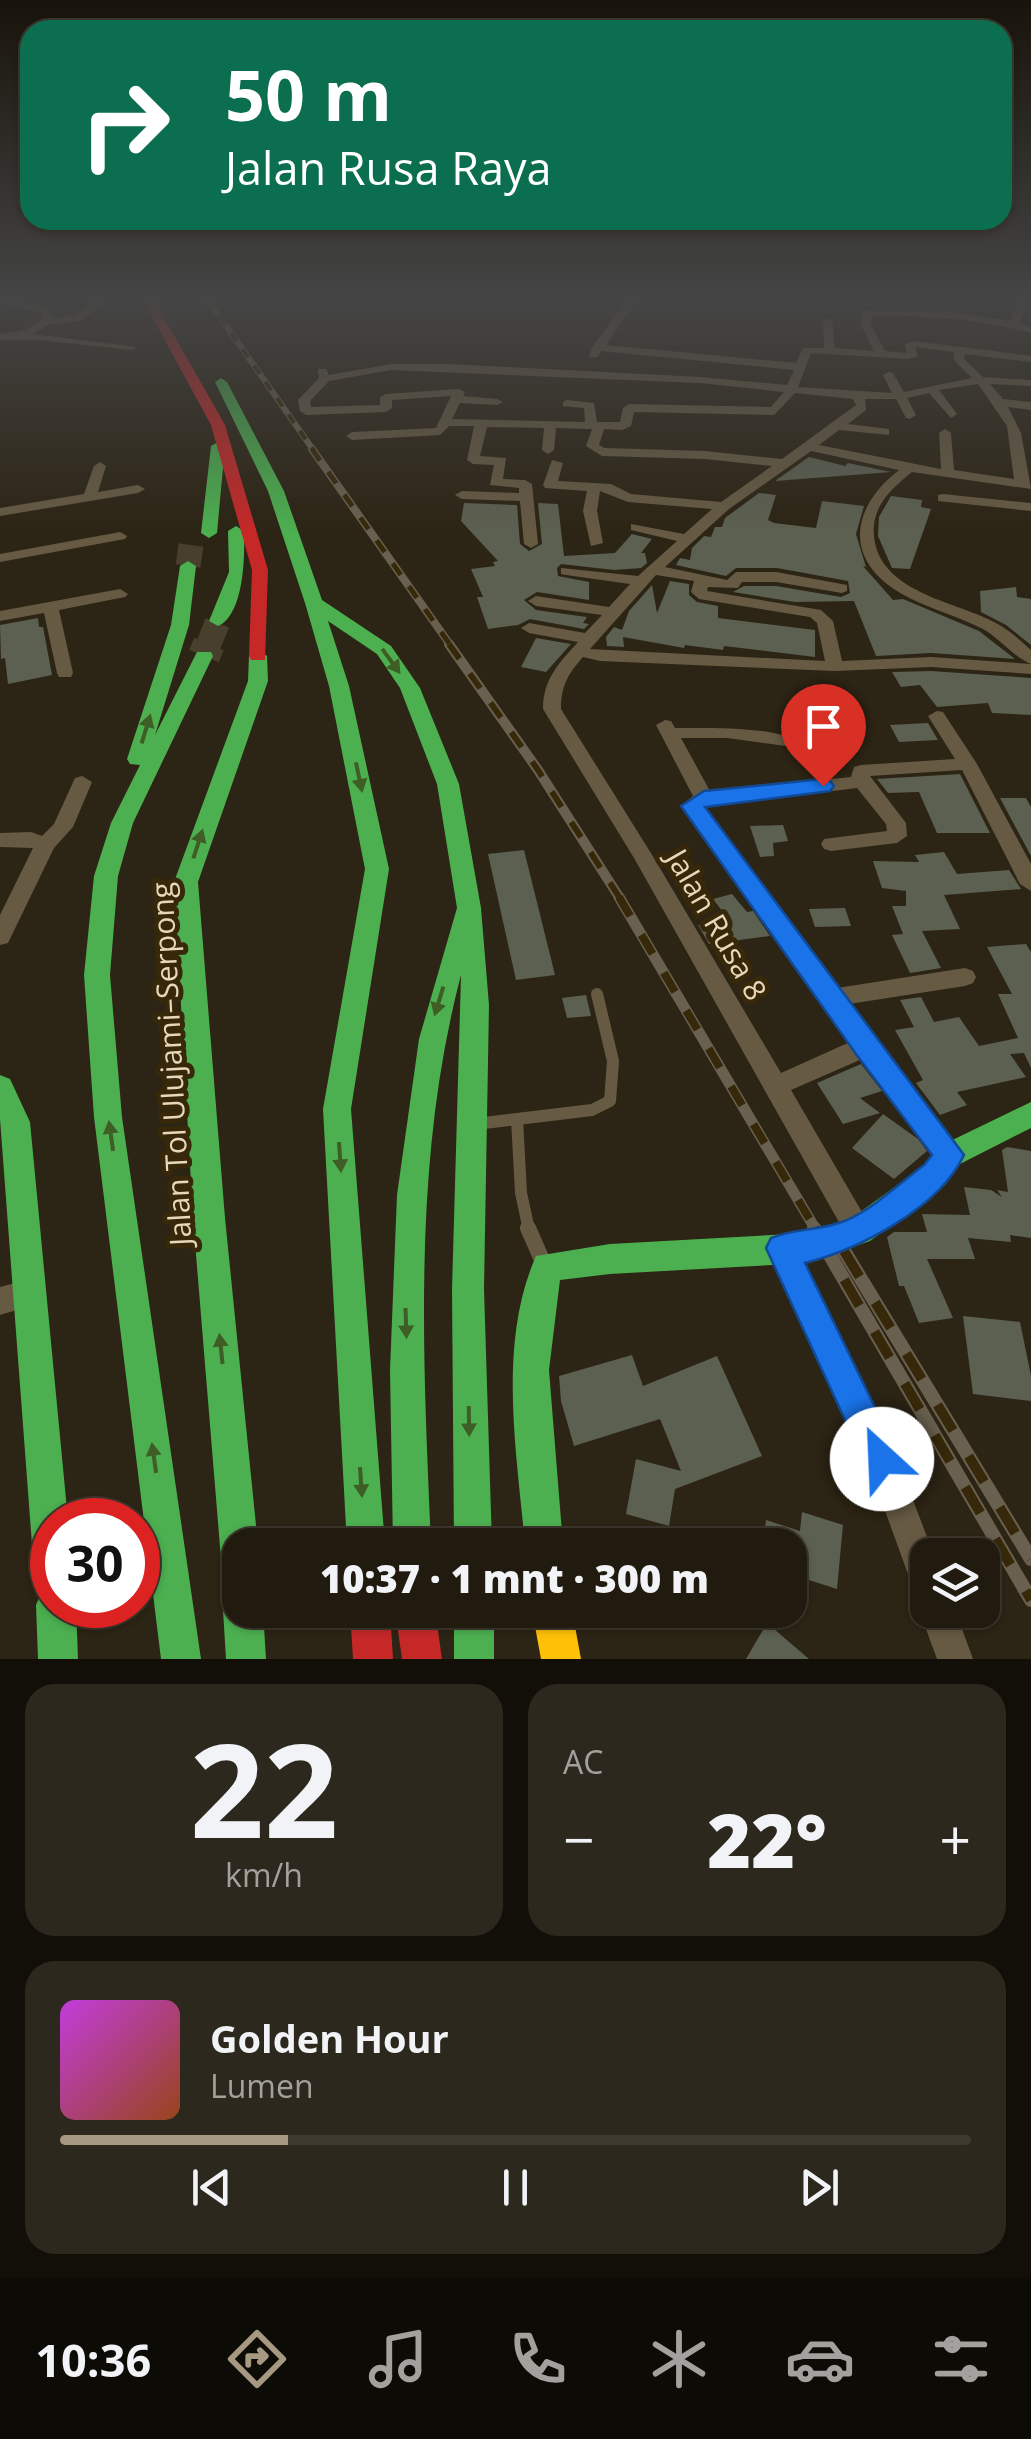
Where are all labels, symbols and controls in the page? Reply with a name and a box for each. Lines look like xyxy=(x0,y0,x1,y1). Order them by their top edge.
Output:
text: 50 m xyxy=(225,46,392,142)
icon: right xyxy=(60,60,190,190)
text: Jalan Rusa Raya xyxy=(225,137,552,198)
one-way arrow xyxy=(381,648,400,674)
pin xyxy=(781,684,866,787)
icon: arrive xyxy=(796,699,851,754)
one-way arrow xyxy=(139,713,154,744)
one-way arrow xyxy=(352,762,368,793)
one-way arrow xyxy=(191,829,206,859)
street label: Jalan Rusa 8 xyxy=(656,839,777,1007)
street label: Jalan Tol Ulujami–Serpong xyxy=(141,881,201,1250)
one-way arrow xyxy=(431,986,446,1016)
one-way arrow xyxy=(102,1120,118,1152)
one-way arrow xyxy=(332,1142,348,1174)
one-way arrow xyxy=(399,1308,415,1340)
one-way arrow xyxy=(213,1333,229,1364)
one-way arrow xyxy=(462,1406,478,1438)
position arrow xyxy=(830,1407,934,1511)
one-way arrow xyxy=(146,1442,162,1474)
one-way arrow xyxy=(354,1466,370,1498)
speed limit sign: 30 xyxy=(30,1498,160,1628)
map controls xyxy=(910,1538,1000,1628)
button: layers xyxy=(910,1538,1000,1628)
text: 10:37 · 1 mnt · 300 m xyxy=(320,1552,709,1604)
text: 22 xyxy=(190,1699,338,1876)
text: AC xyxy=(563,1740,603,1783)
text: 22° xyxy=(707,1788,827,1890)
text: − xyxy=(563,1801,594,1876)
text: + xyxy=(940,1801,971,1876)
text: km/h xyxy=(225,1853,303,1896)
text: Golden Hour xyxy=(210,2012,449,2064)
text: Lumen xyxy=(210,2064,314,2107)
icon: previous xyxy=(184,2160,239,2215)
icon: pause xyxy=(488,2160,543,2215)
icon: next xyxy=(792,2160,847,2215)
icon: directions xyxy=(222,2324,292,2394)
icon: music xyxy=(363,2324,433,2394)
icon: phone xyxy=(503,2324,573,2394)
icon: climate xyxy=(644,2324,714,2394)
icon: car xyxy=(785,2324,855,2394)
icon: filters xyxy=(926,2324,996,2394)
text: 10:36 xyxy=(35,2329,151,2390)

